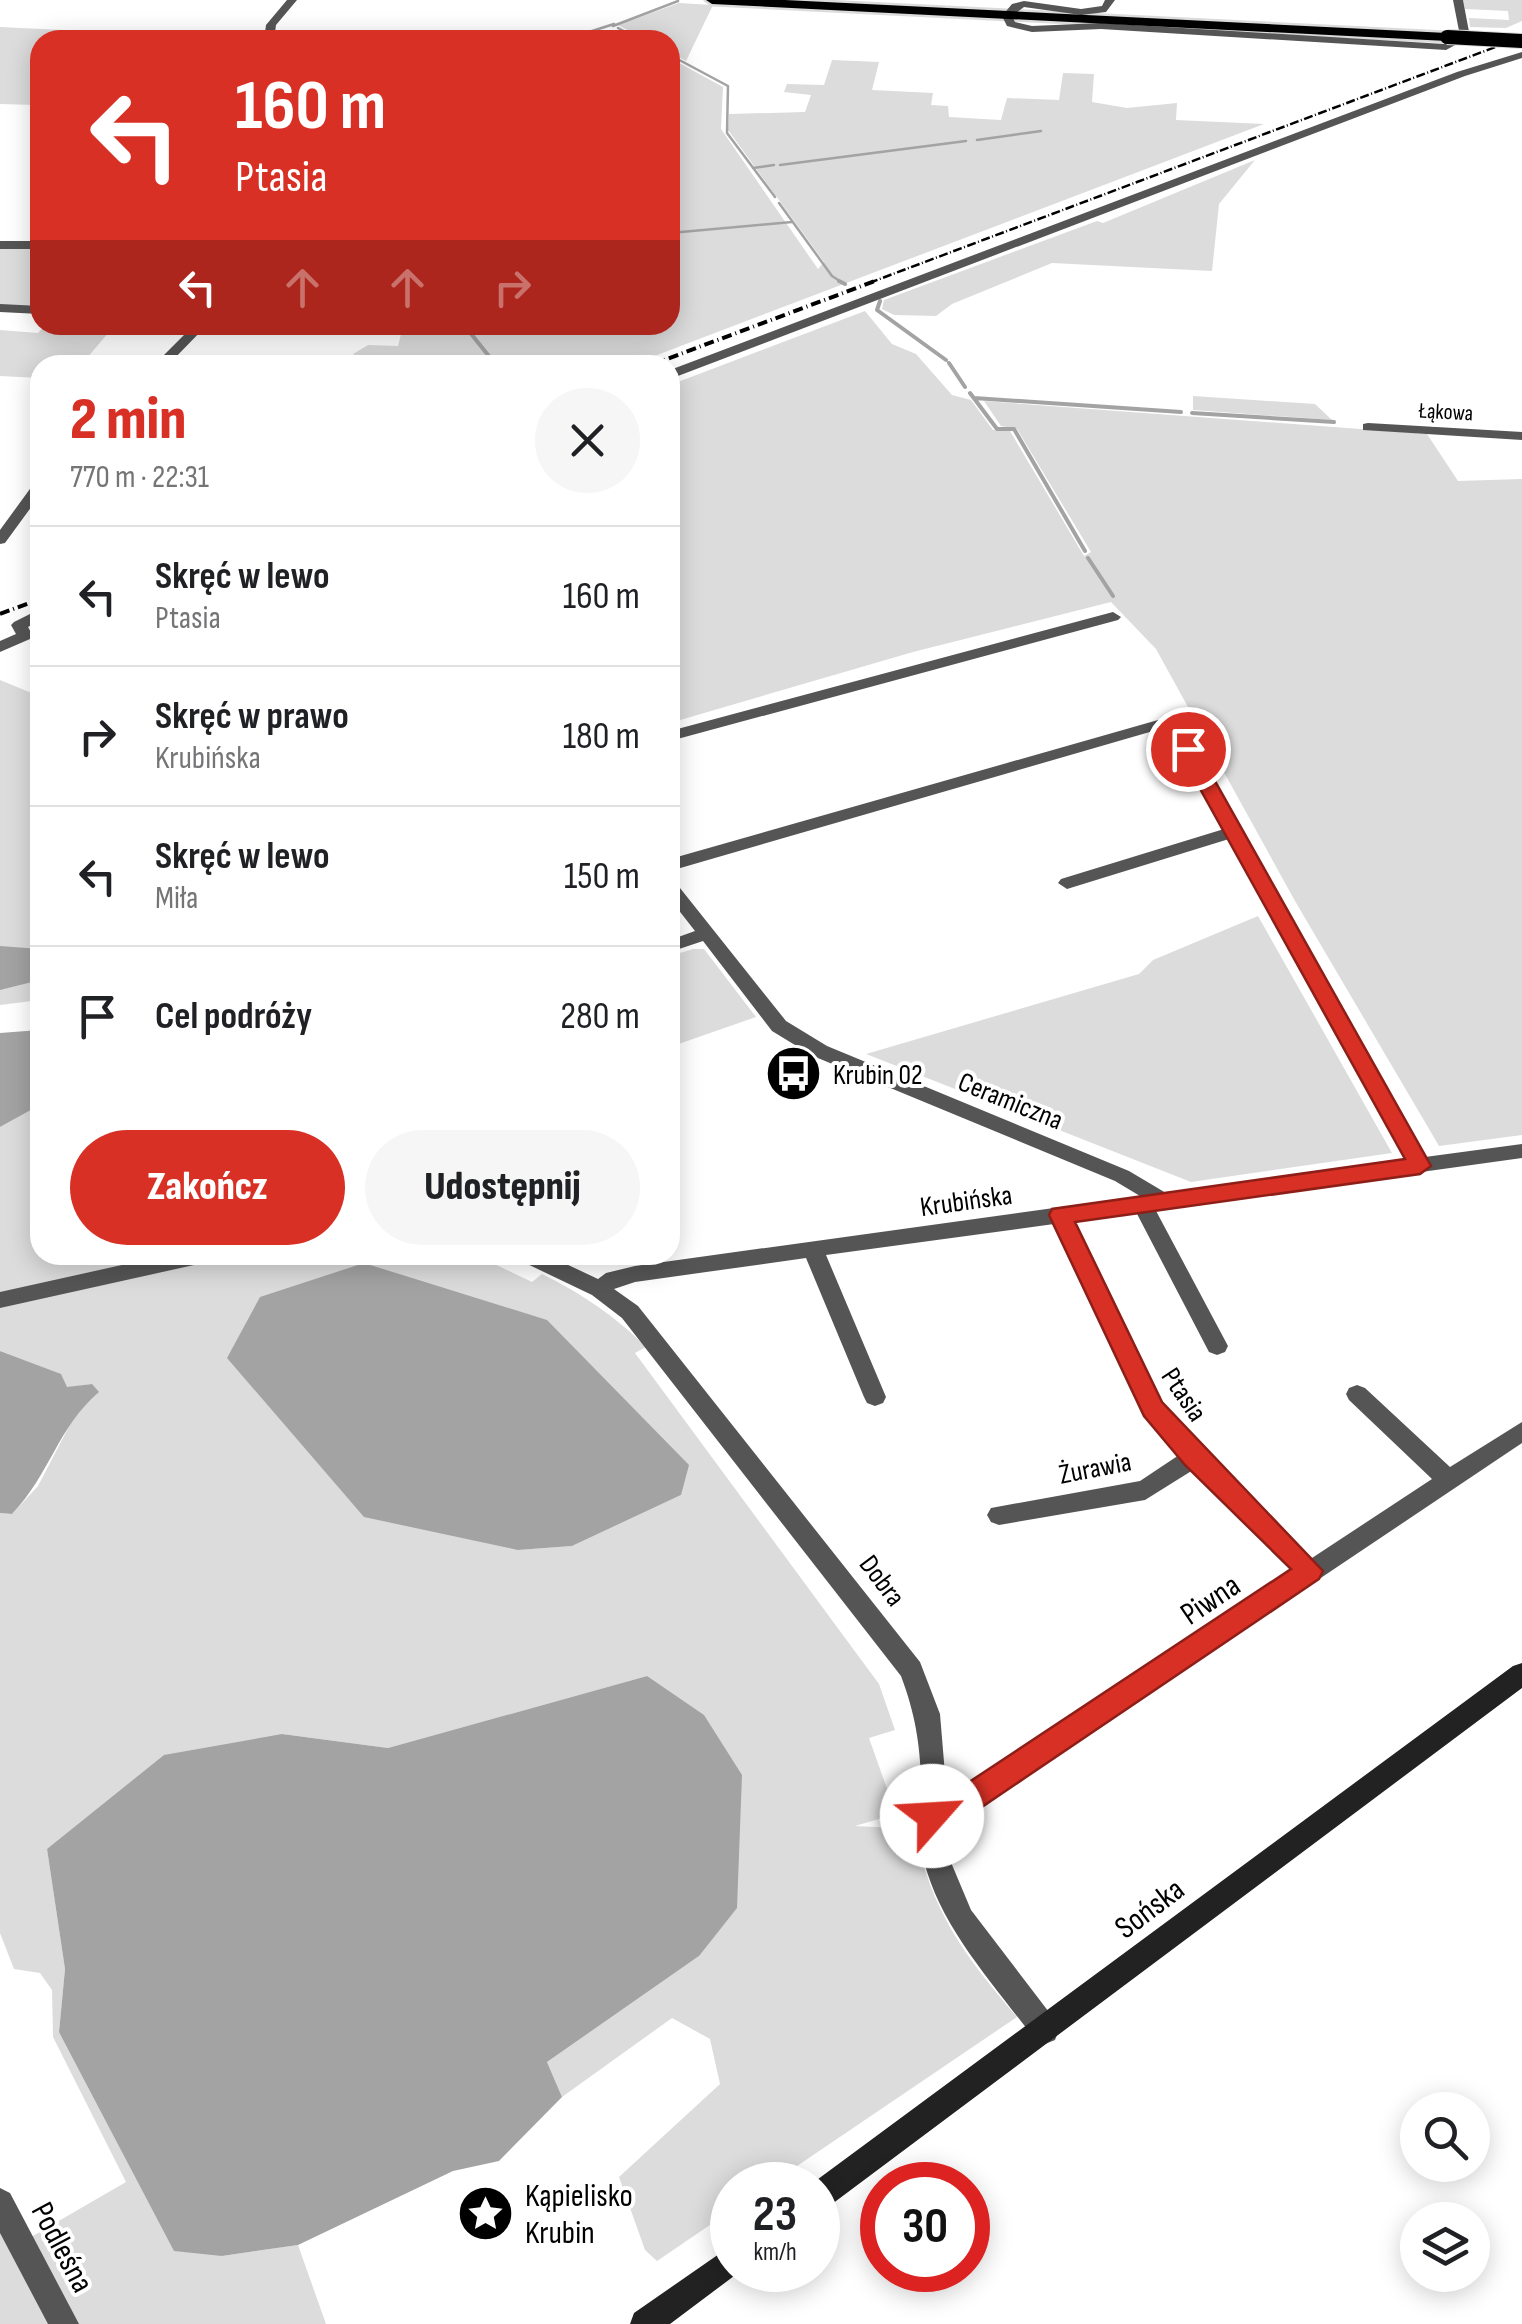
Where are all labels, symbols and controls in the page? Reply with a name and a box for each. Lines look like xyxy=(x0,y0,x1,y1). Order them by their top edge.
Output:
text: 160 m xyxy=(235,65,386,149)
icon: left xyxy=(70,70,200,200)
text: Ptasia xyxy=(235,150,328,205)
icon: left xyxy=(170,260,225,315)
icon: ahead xyxy=(275,260,330,315)
icon: ahead xyxy=(380,260,435,315)
icon: right xyxy=(485,260,540,315)
text: 2 min xyxy=(70,384,186,456)
button: close xyxy=(535,388,640,493)
street label: Łąkowa xyxy=(1417,398,1474,427)
text: 770 m · 22:31 xyxy=(70,458,209,497)
text: Skręć w lewo xyxy=(155,554,330,599)
icon: left xyxy=(70,569,125,624)
text: 160 m xyxy=(563,574,640,619)
text: Ptasia xyxy=(155,599,221,638)
text: Skręć w prawo xyxy=(155,694,349,739)
pin xyxy=(1146,707,1231,792)
icon: right xyxy=(70,709,125,764)
text: 180 m xyxy=(563,714,640,759)
icon: arrive xyxy=(1161,722,1216,777)
text: Krubińska xyxy=(155,739,261,778)
text: Skręć w lewo xyxy=(155,834,330,879)
icon: left xyxy=(70,849,125,904)
text: 150 m xyxy=(564,854,640,899)
text: Miła xyxy=(155,879,198,918)
icon: arrive xyxy=(70,989,125,1044)
text: Cel podróży xyxy=(155,994,312,1039)
text: 280 m xyxy=(560,994,640,1039)
bus stop icon: Krubin 02 xyxy=(764,1044,824,1104)
place label: Krubin 02 xyxy=(833,1059,923,1092)
street label: Ceramiczna xyxy=(953,1065,1068,1137)
button: Zakończ xyxy=(70,1130,345,1245)
button: Udostępnij xyxy=(365,1130,640,1245)
street label: Krubińska xyxy=(918,1179,1014,1224)
street label: Ptasia xyxy=(1154,1362,1214,1428)
street label: Żurawia xyxy=(1056,1445,1134,1492)
street label: Dobra xyxy=(852,1549,912,1613)
street label: Piwna xyxy=(1174,1566,1248,1634)
position arrow xyxy=(880,1764,984,1868)
street label: Sońska xyxy=(1108,1871,1192,1948)
map controls xyxy=(1400,2092,1490,2292)
button: search xyxy=(1400,2092,1490,2182)
speed limit sign: 30 xyxy=(860,2162,990,2292)
place label: Kąpielisko Krubin xyxy=(525,2177,633,2253)
place icon: Kąpielisko Krubin xyxy=(456,2183,516,2243)
text: 23 xyxy=(753,2185,797,2245)
street label: Podleśna xyxy=(22,2196,102,2299)
button: layers xyxy=(1400,2202,1490,2292)
text: km/h xyxy=(753,2237,797,2268)

